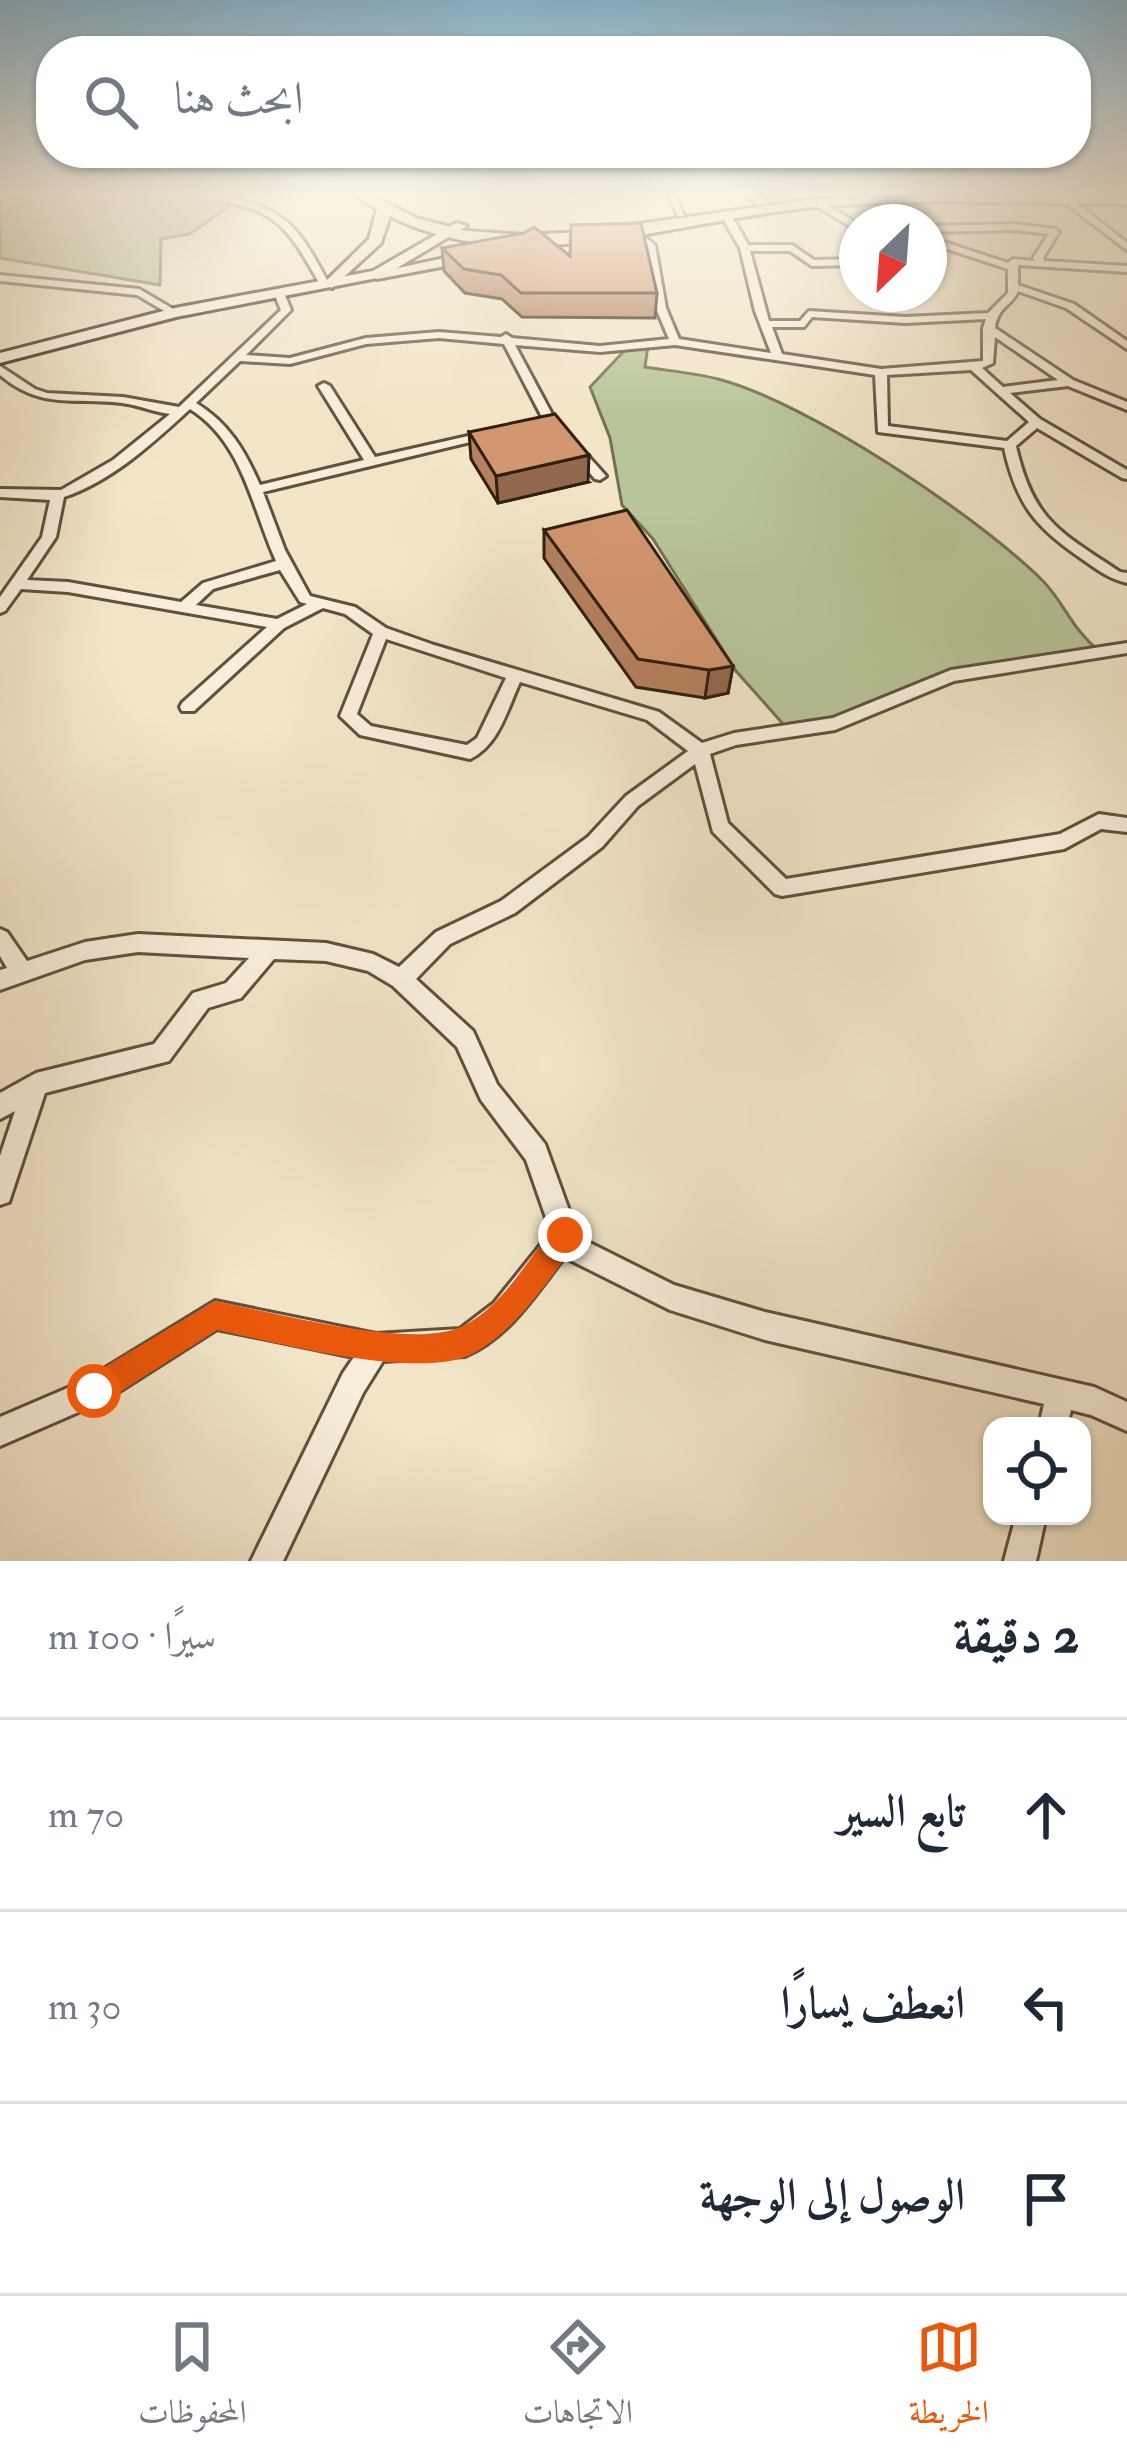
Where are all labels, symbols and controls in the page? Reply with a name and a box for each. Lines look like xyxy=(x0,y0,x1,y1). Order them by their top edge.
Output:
search box xyxy=(36,36,1091,168)
icon: search xyxy=(78,69,144,135)
text: ابحث هنا xyxy=(174,71,304,127)
north arrow xyxy=(839,204,947,312)
route end xyxy=(538,1208,592,1262)
route start xyxy=(67,1364,121,1418)
map controls xyxy=(983,1417,1091,1525)
button: locate xyxy=(983,1417,1091,1525)
text: 2 دقيقة xyxy=(953,1604,1079,1668)
text: سيرًا · 100 m xyxy=(48,1612,216,1661)
icon: ahead xyxy=(1013,1782,1079,1848)
text: تابع السير xyxy=(838,1784,965,1840)
text: 70 m xyxy=(48,1790,124,1839)
icon: left xyxy=(1013,1974,1079,2040)
text: انعطف يسارًا xyxy=(781,1976,965,2032)
text: 30 m xyxy=(48,1982,121,2031)
icon: arrive xyxy=(1013,2166,1079,2232)
text: الوصول إلى الوجهة xyxy=(700,2168,965,2224)
tab: المحفوظات xyxy=(138,2314,247,2444)
tab: الاتجاهات xyxy=(523,2314,633,2444)
tab: الخريطة xyxy=(909,2314,989,2444)

